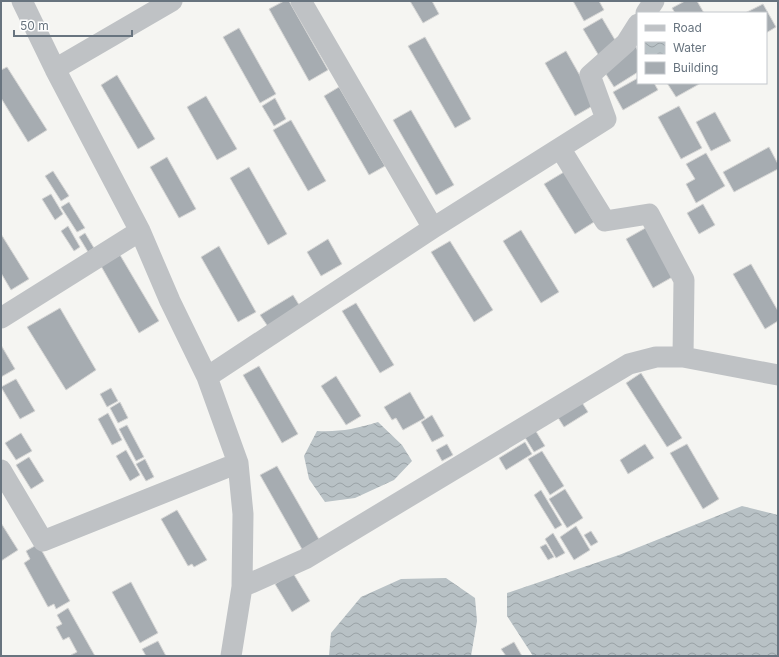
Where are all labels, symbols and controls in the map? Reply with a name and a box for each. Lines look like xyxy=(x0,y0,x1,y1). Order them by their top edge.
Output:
scale bar xyxy=(14,12,132,38)
legend xyxy=(637,12,767,84)
text: 50 m xyxy=(20,18,49,33)
text: Road xyxy=(673,20,702,35)
text: Water xyxy=(673,40,707,55)
text: Building xyxy=(673,60,718,75)

